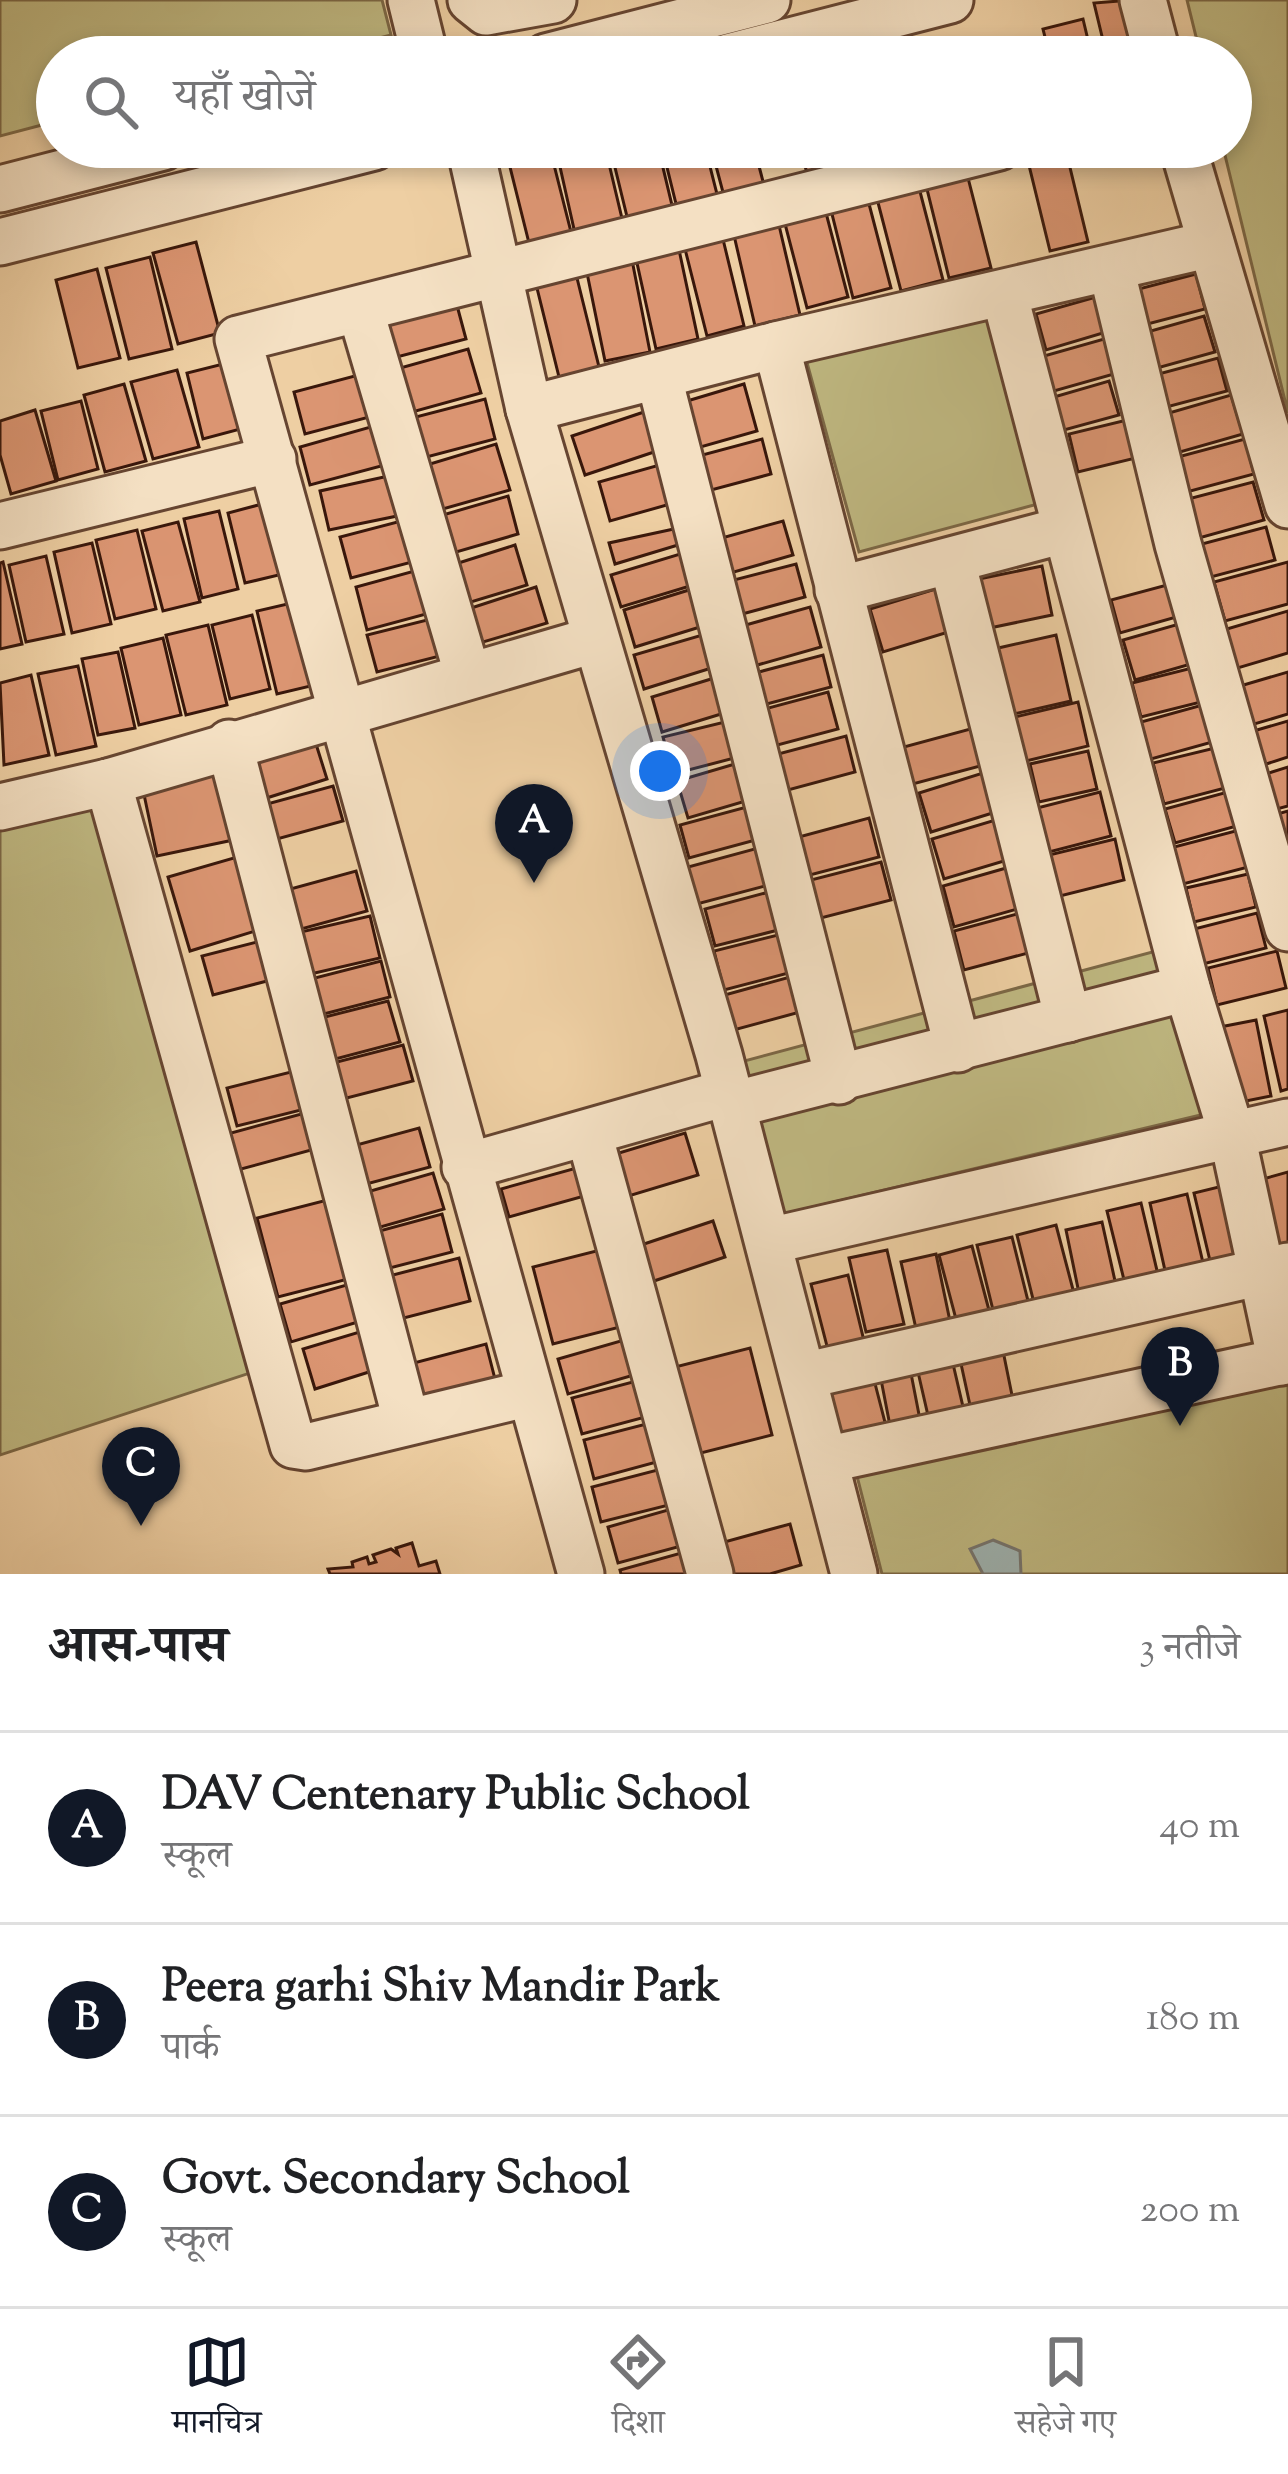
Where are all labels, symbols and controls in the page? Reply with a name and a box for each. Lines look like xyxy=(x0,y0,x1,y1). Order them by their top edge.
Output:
search box xyxy=(36,36,1252,168)
text: यहाँ खोजें xyxy=(174,67,315,132)
icon: search xyxy=(78,69,144,135)
your location xyxy=(630,741,690,801)
pin: A xyxy=(495,784,573,883)
pin: B xyxy=(1141,1327,1219,1426)
pin: C xyxy=(102,1427,180,1526)
text: आस-पास xyxy=(48,1612,228,1685)
text: 3 नतीजे xyxy=(1139,1622,1240,1678)
text: DAV Centenary Public School xyxy=(162,1765,750,1830)
text: A xyxy=(71,1800,103,1856)
text: 40 m xyxy=(1160,1800,1240,1856)
text: स्कूल xyxy=(162,1830,232,1886)
text: Peera garhi Shiv Mandir Park xyxy=(162,1957,720,2022)
text: B xyxy=(75,1992,99,2048)
text: 180 m xyxy=(1146,1992,1240,2048)
text: पार्क xyxy=(162,2022,219,2078)
text: Govt. Secondary School xyxy=(162,2149,630,2214)
text: C xyxy=(71,2184,103,2240)
text: 200 m xyxy=(1140,2184,1240,2240)
text: स्कूल xyxy=(162,2214,232,2270)
tab: मानचित्र xyxy=(172,2329,261,2454)
tab: दिशा xyxy=(605,2329,671,2454)
tab: सहेजे गए xyxy=(1015,2329,1116,2454)

